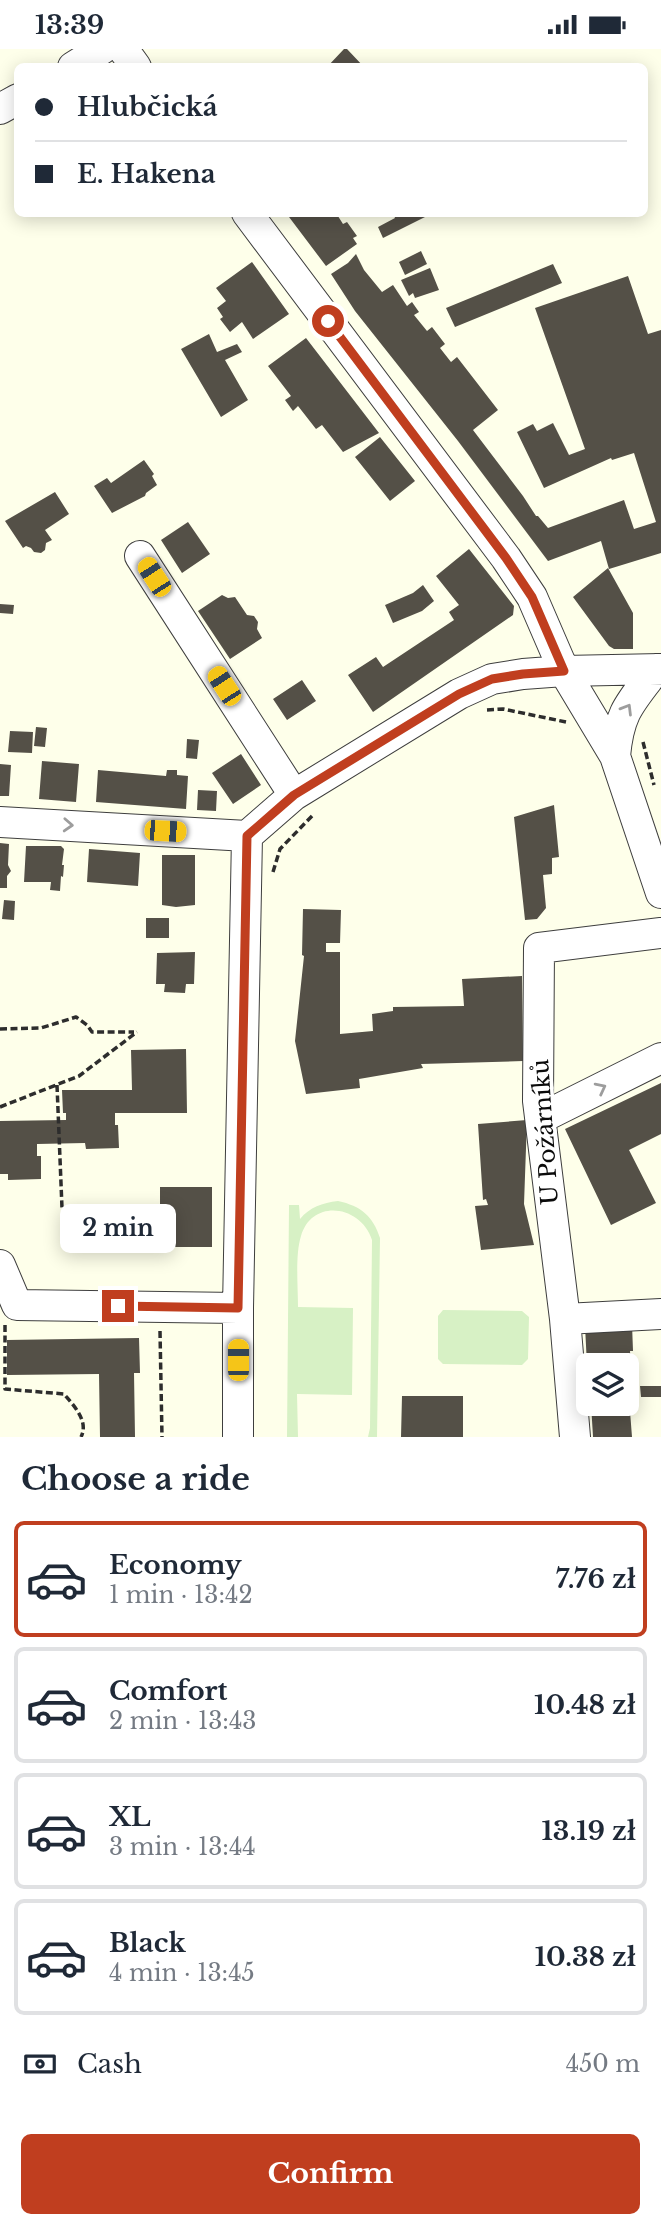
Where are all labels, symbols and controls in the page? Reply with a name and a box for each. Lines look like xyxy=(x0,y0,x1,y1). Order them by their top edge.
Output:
text: 13:39 xyxy=(35,9,104,41)
text: Hlubčická xyxy=(77,91,218,123)
text: E. Hakena xyxy=(77,158,216,190)
route start xyxy=(312,305,344,337)
car xyxy=(134,554,175,600)
car xyxy=(204,663,245,709)
one-way arrow xyxy=(619,704,632,717)
one-way arrow xyxy=(63,818,74,833)
car xyxy=(144,819,187,843)
street label: U Požárníků xyxy=(526,1058,564,1206)
one-way arrow xyxy=(594,1083,606,1097)
callout: 2 min xyxy=(60,1205,176,1253)
text: 2 min xyxy=(82,1214,154,1242)
route end xyxy=(102,1290,134,1322)
car xyxy=(228,1339,249,1381)
map controls xyxy=(576,1353,639,1416)
button: layers xyxy=(576,1353,639,1416)
text: Choose a ride xyxy=(21,1459,250,1499)
icon: car xyxy=(25,1548,88,1611)
text: Economy xyxy=(109,1549,242,1581)
text: 7.76 zł xyxy=(556,1563,636,1595)
text: 1 min · 13:42 xyxy=(109,1581,253,1609)
icon: car xyxy=(25,1674,88,1737)
text: Comfort xyxy=(109,1675,227,1707)
text: 10.48 zł xyxy=(534,1689,636,1721)
text: 2 min · 13:43 xyxy=(109,1707,257,1735)
icon: car xyxy=(25,1800,88,1863)
text: XL xyxy=(109,1801,151,1833)
text: 13.19 zł xyxy=(542,1815,636,1847)
text: 3 min · 13:44 xyxy=(109,1833,256,1861)
icon: car xyxy=(25,1926,88,1989)
text: Black xyxy=(109,1927,186,1959)
text: 10.38 zł xyxy=(535,1941,636,1973)
text: 4 min · 13:45 xyxy=(109,1959,255,1987)
icon: cash xyxy=(21,2045,59,2083)
text: Cash xyxy=(77,2048,142,2080)
text: 450 m xyxy=(566,2050,640,2078)
button: Confirm xyxy=(21,2134,640,2214)

